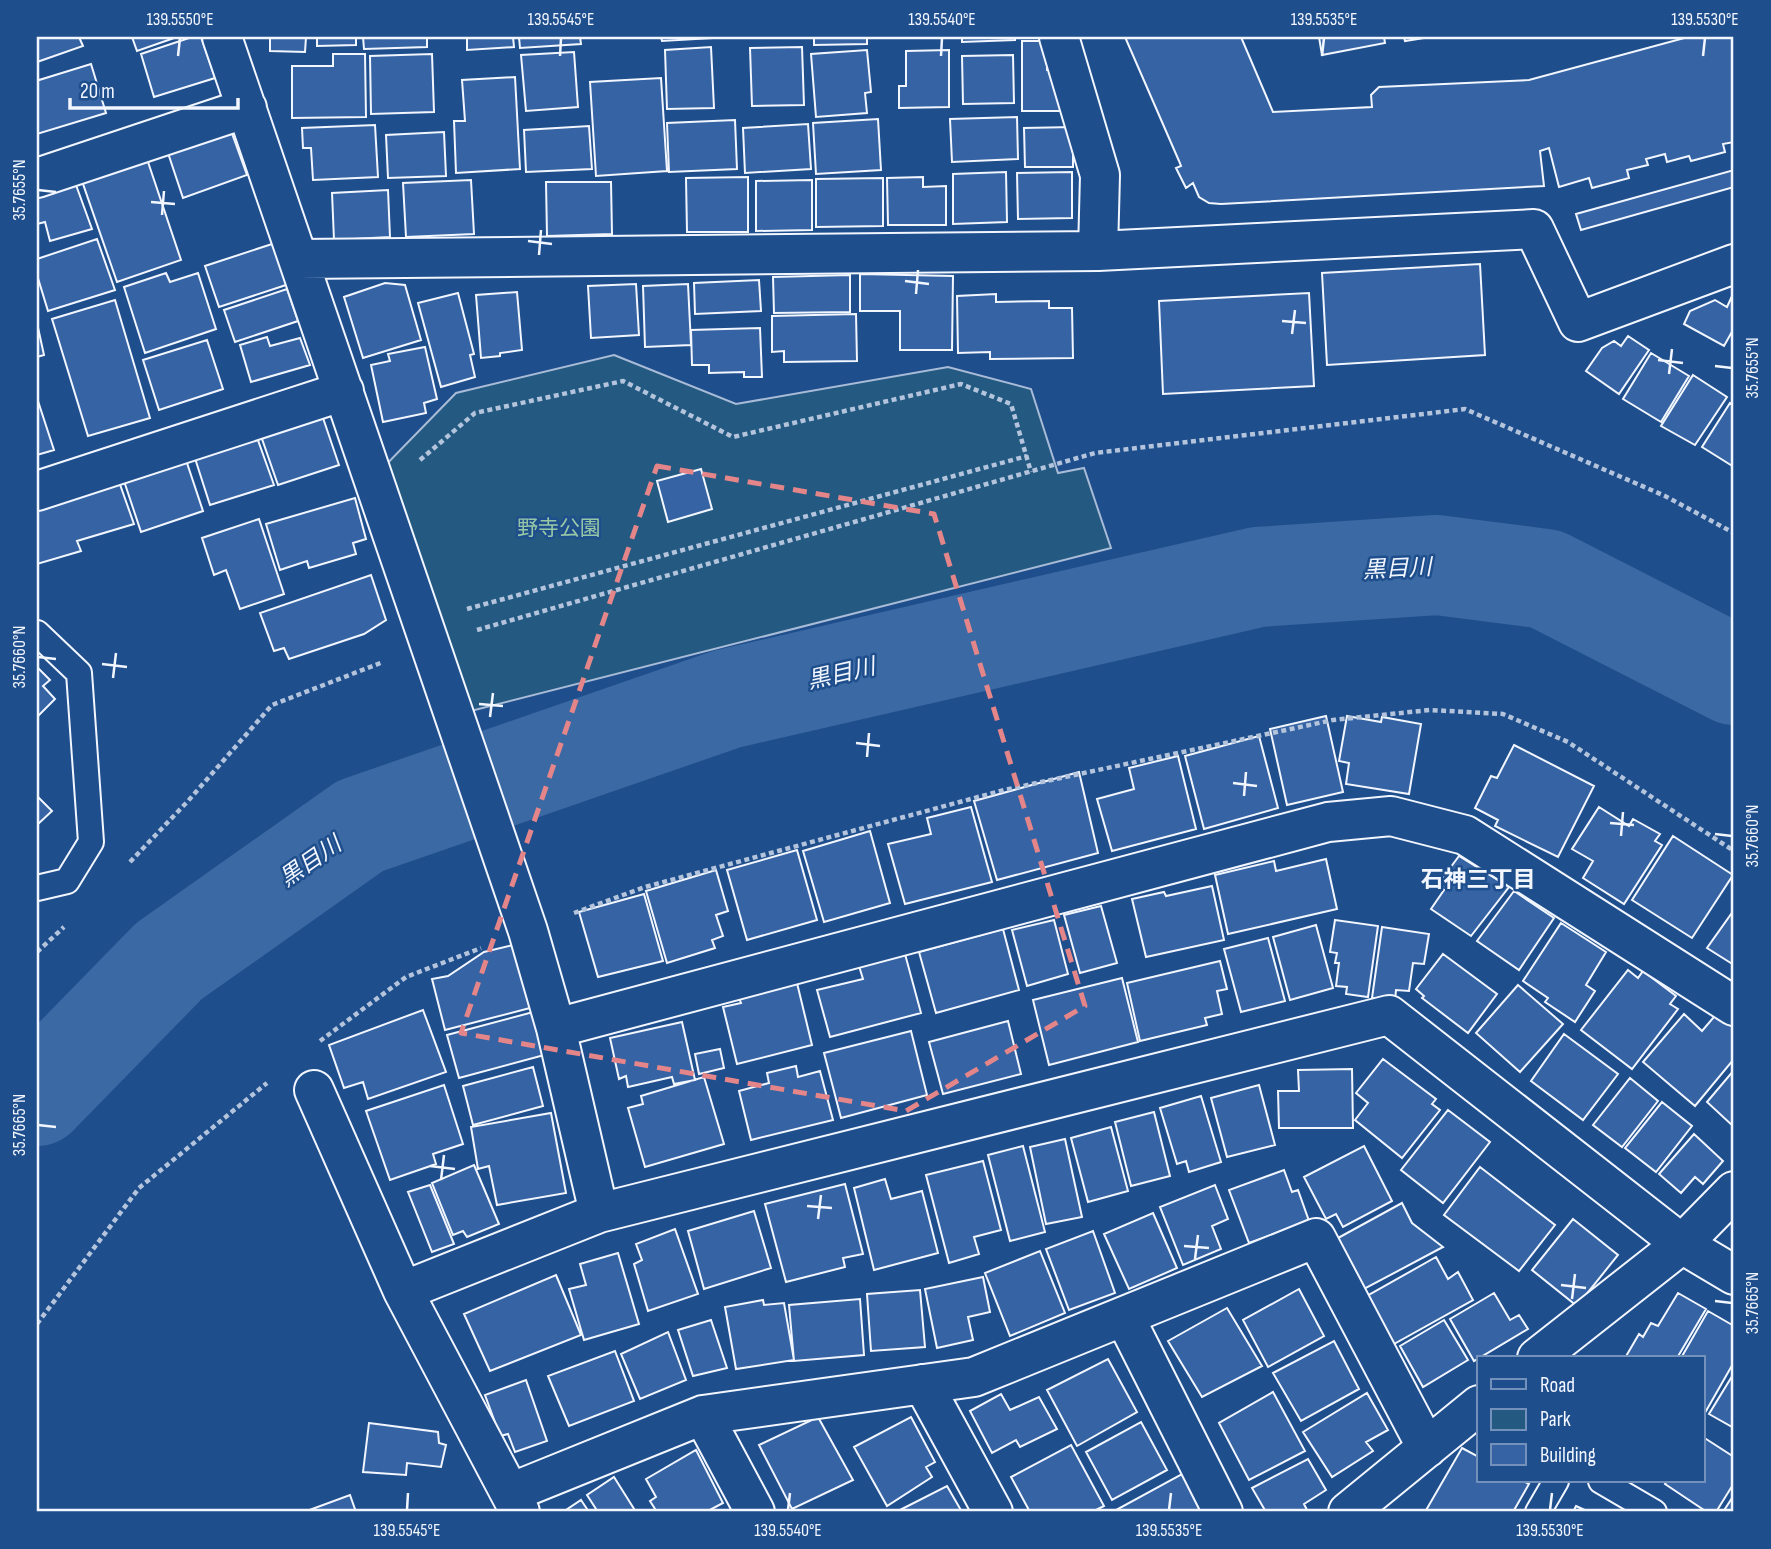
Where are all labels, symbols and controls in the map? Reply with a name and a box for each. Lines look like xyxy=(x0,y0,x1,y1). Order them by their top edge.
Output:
text: 139.5550°E xyxy=(146,9,214,30)
text: 139.5545°E xyxy=(528,9,594,30)
text: 139.5540°E xyxy=(908,9,976,30)
text: 139.5535°E xyxy=(1291,9,1357,30)
text: 139.5530°E xyxy=(1671,9,1739,30)
scale bar xyxy=(70,66,238,110)
text: 20 m xyxy=(80,79,115,104)
text: 35.7655°N xyxy=(9,159,30,221)
text: 35.7655°N xyxy=(1742,337,1763,399)
park label: 野寺公園 xyxy=(517,516,601,541)
water label: 黒目川 xyxy=(1362,553,1435,585)
text: 35.7660°N xyxy=(9,625,30,689)
water label: 黒目川 xyxy=(804,652,881,695)
text: 35.7660°N xyxy=(1742,804,1763,868)
water label: 黒目川 xyxy=(274,829,349,893)
district label: 石神三丁目 xyxy=(1421,866,1536,894)
text: 35.7665°N xyxy=(9,1094,30,1156)
text: 35.7665°N xyxy=(1742,1272,1763,1334)
legend xyxy=(1477,1356,1704,1482)
text: Road xyxy=(1540,1373,1575,1398)
text: Park xyxy=(1540,1407,1571,1432)
text: Building xyxy=(1540,1443,1596,1468)
text: 139.5545°E xyxy=(374,1520,440,1541)
text: 139.5540°E xyxy=(754,1520,822,1541)
text: 139.5535°E xyxy=(1136,1520,1202,1541)
text: 139.5530°E xyxy=(1516,1520,1584,1541)

